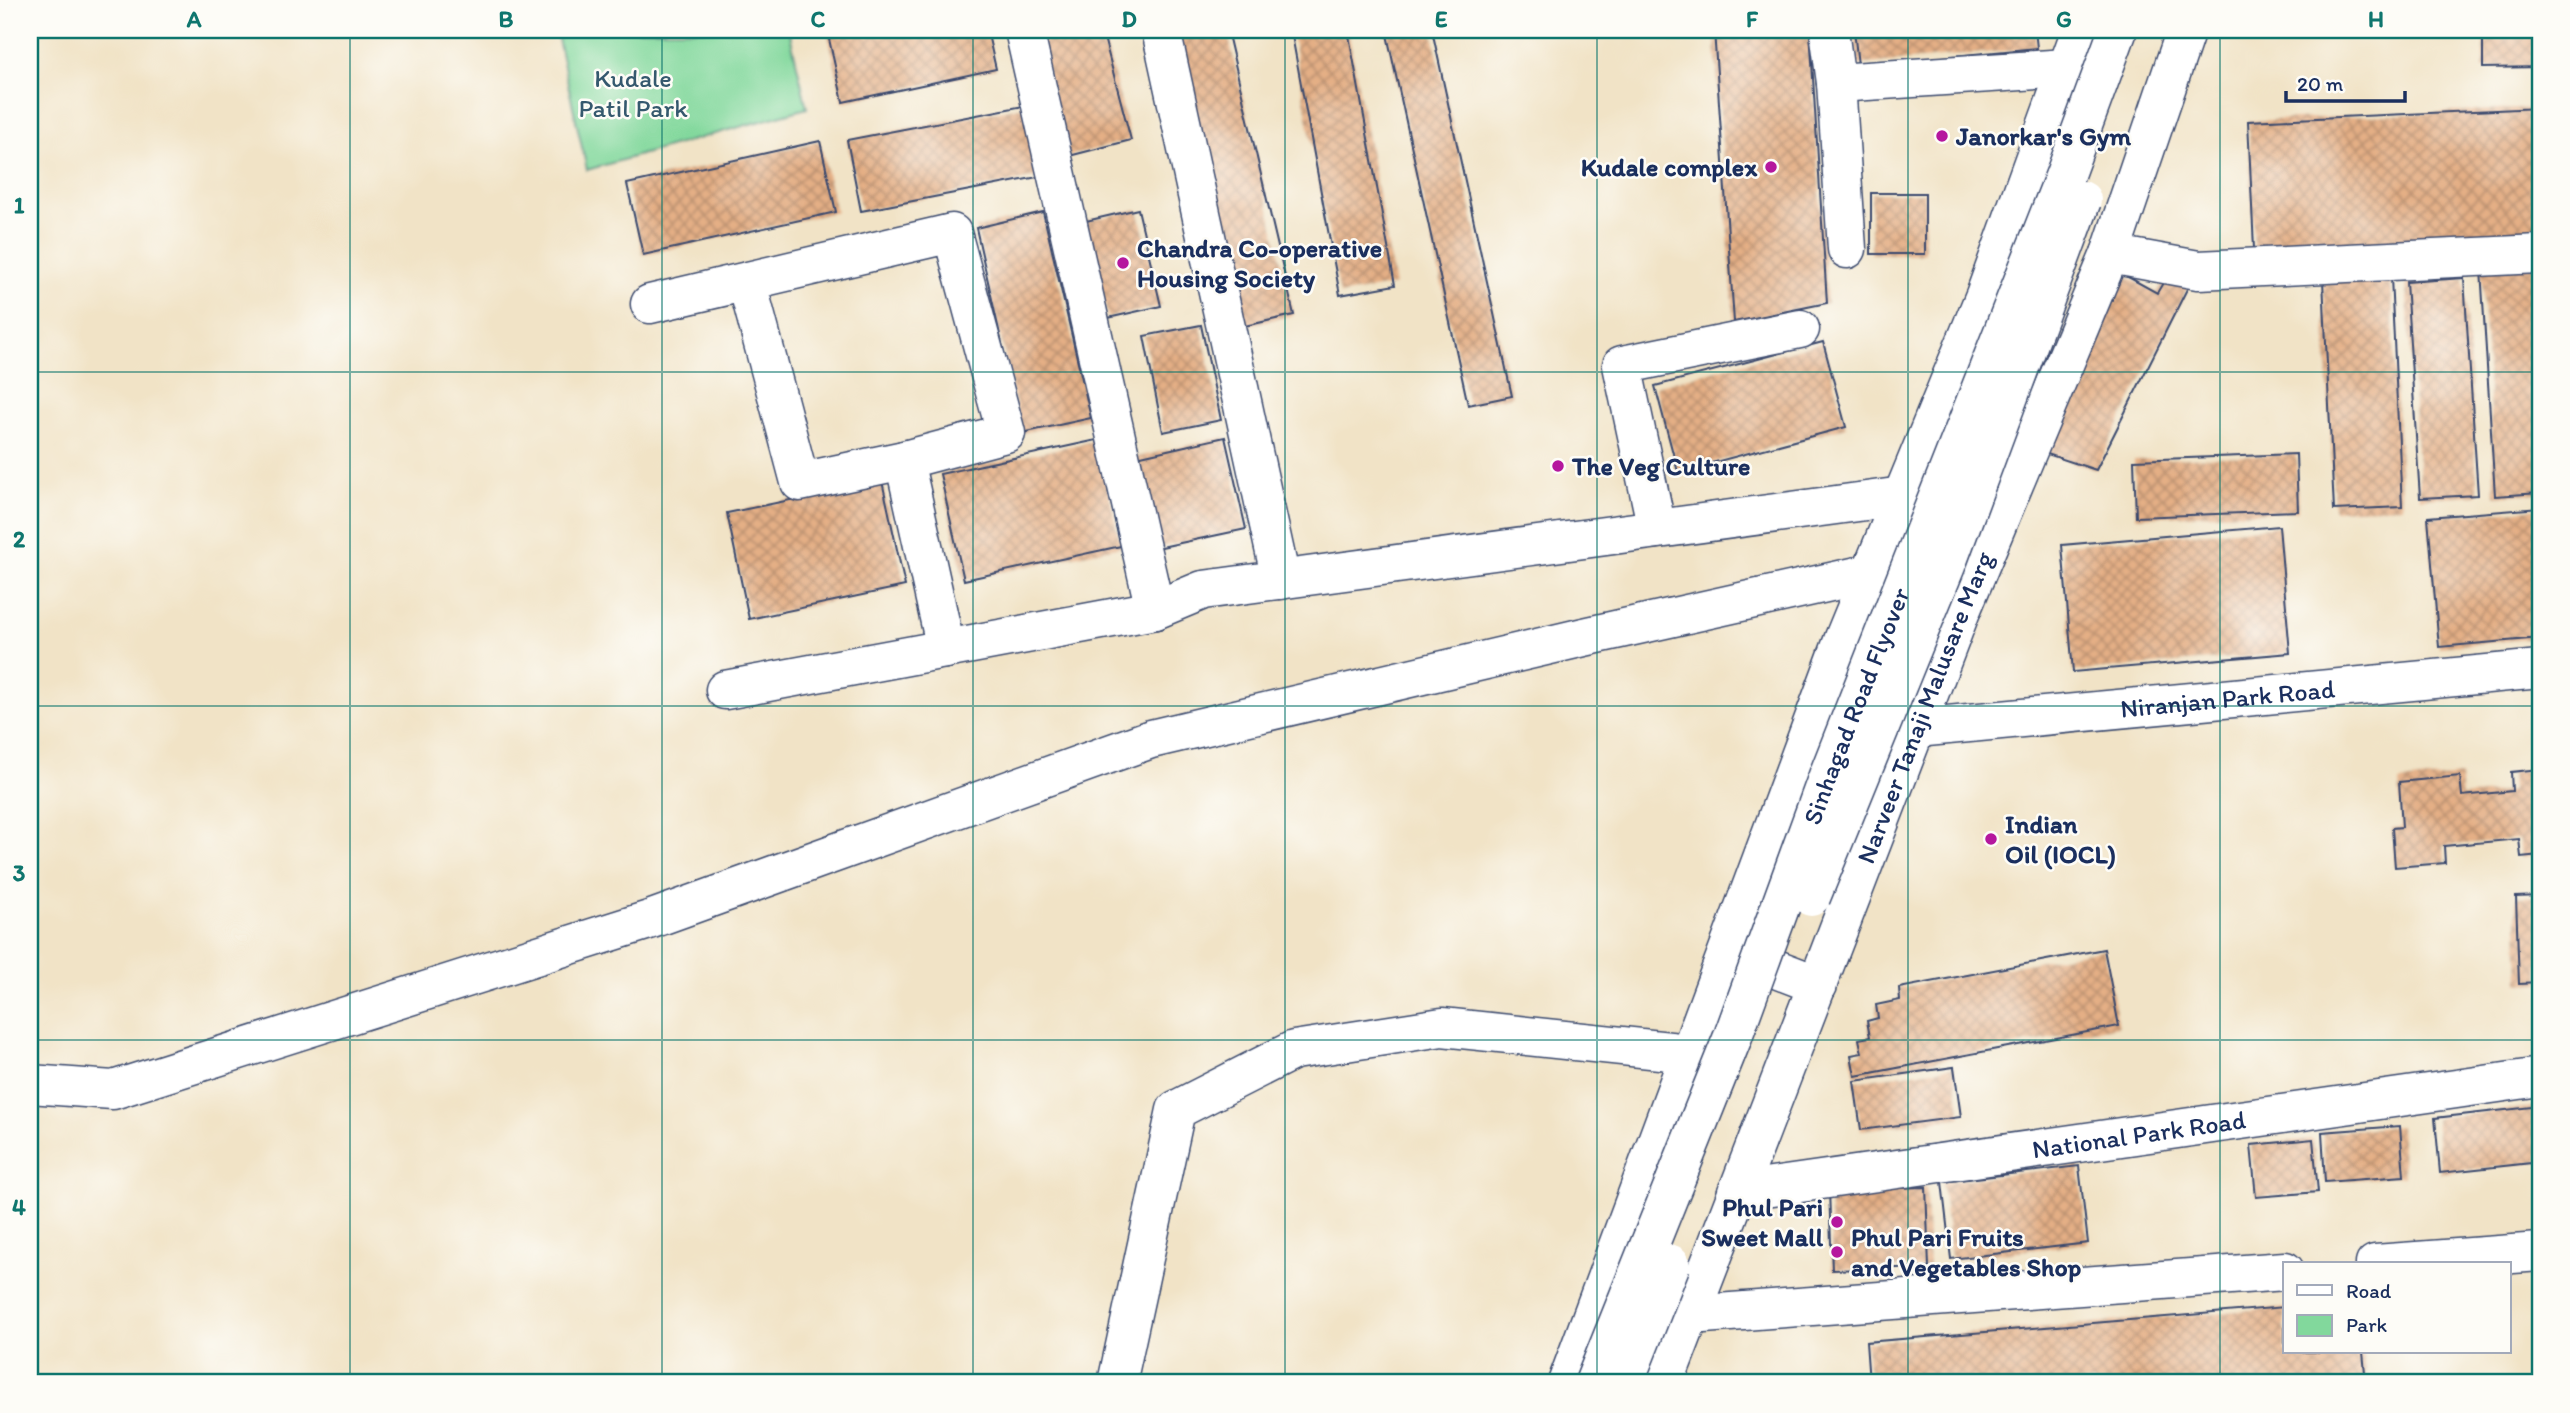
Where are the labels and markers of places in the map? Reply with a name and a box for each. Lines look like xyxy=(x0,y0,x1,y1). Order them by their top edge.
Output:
place label: Janorkar's Gym xyxy=(1955,120,2131,152)
marker: Janorkar's Gym xyxy=(1934,128,1950,144)
place label: Kudale complex xyxy=(1581,151,1758,183)
marker: Kudale complex xyxy=(1763,159,1779,175)
place label: Chandra Co-operative Housing Society xyxy=(1137,232,1382,294)
marker: Chandra Co-operative Housing Society xyxy=(1115,255,1131,271)
place label: The Veg Culture xyxy=(1571,450,1750,482)
marker: The Veg Culture xyxy=(1550,458,1566,474)
place label: Indian Oil (IOCL) xyxy=(2005,808,2116,870)
marker: Indian Oil (IOCL) xyxy=(1983,831,1999,847)
place label: Phul Pari Sweet Mall xyxy=(1701,1191,1824,1253)
marker: Phul Pari Sweet Mall xyxy=(1829,1214,1845,1230)
place label: Phul Pari Fruits and Vegetables Shop xyxy=(1851,1221,2082,1283)
marker: Phul Pari Fruits and Vegetables Shop xyxy=(1829,1244,1845,1260)

